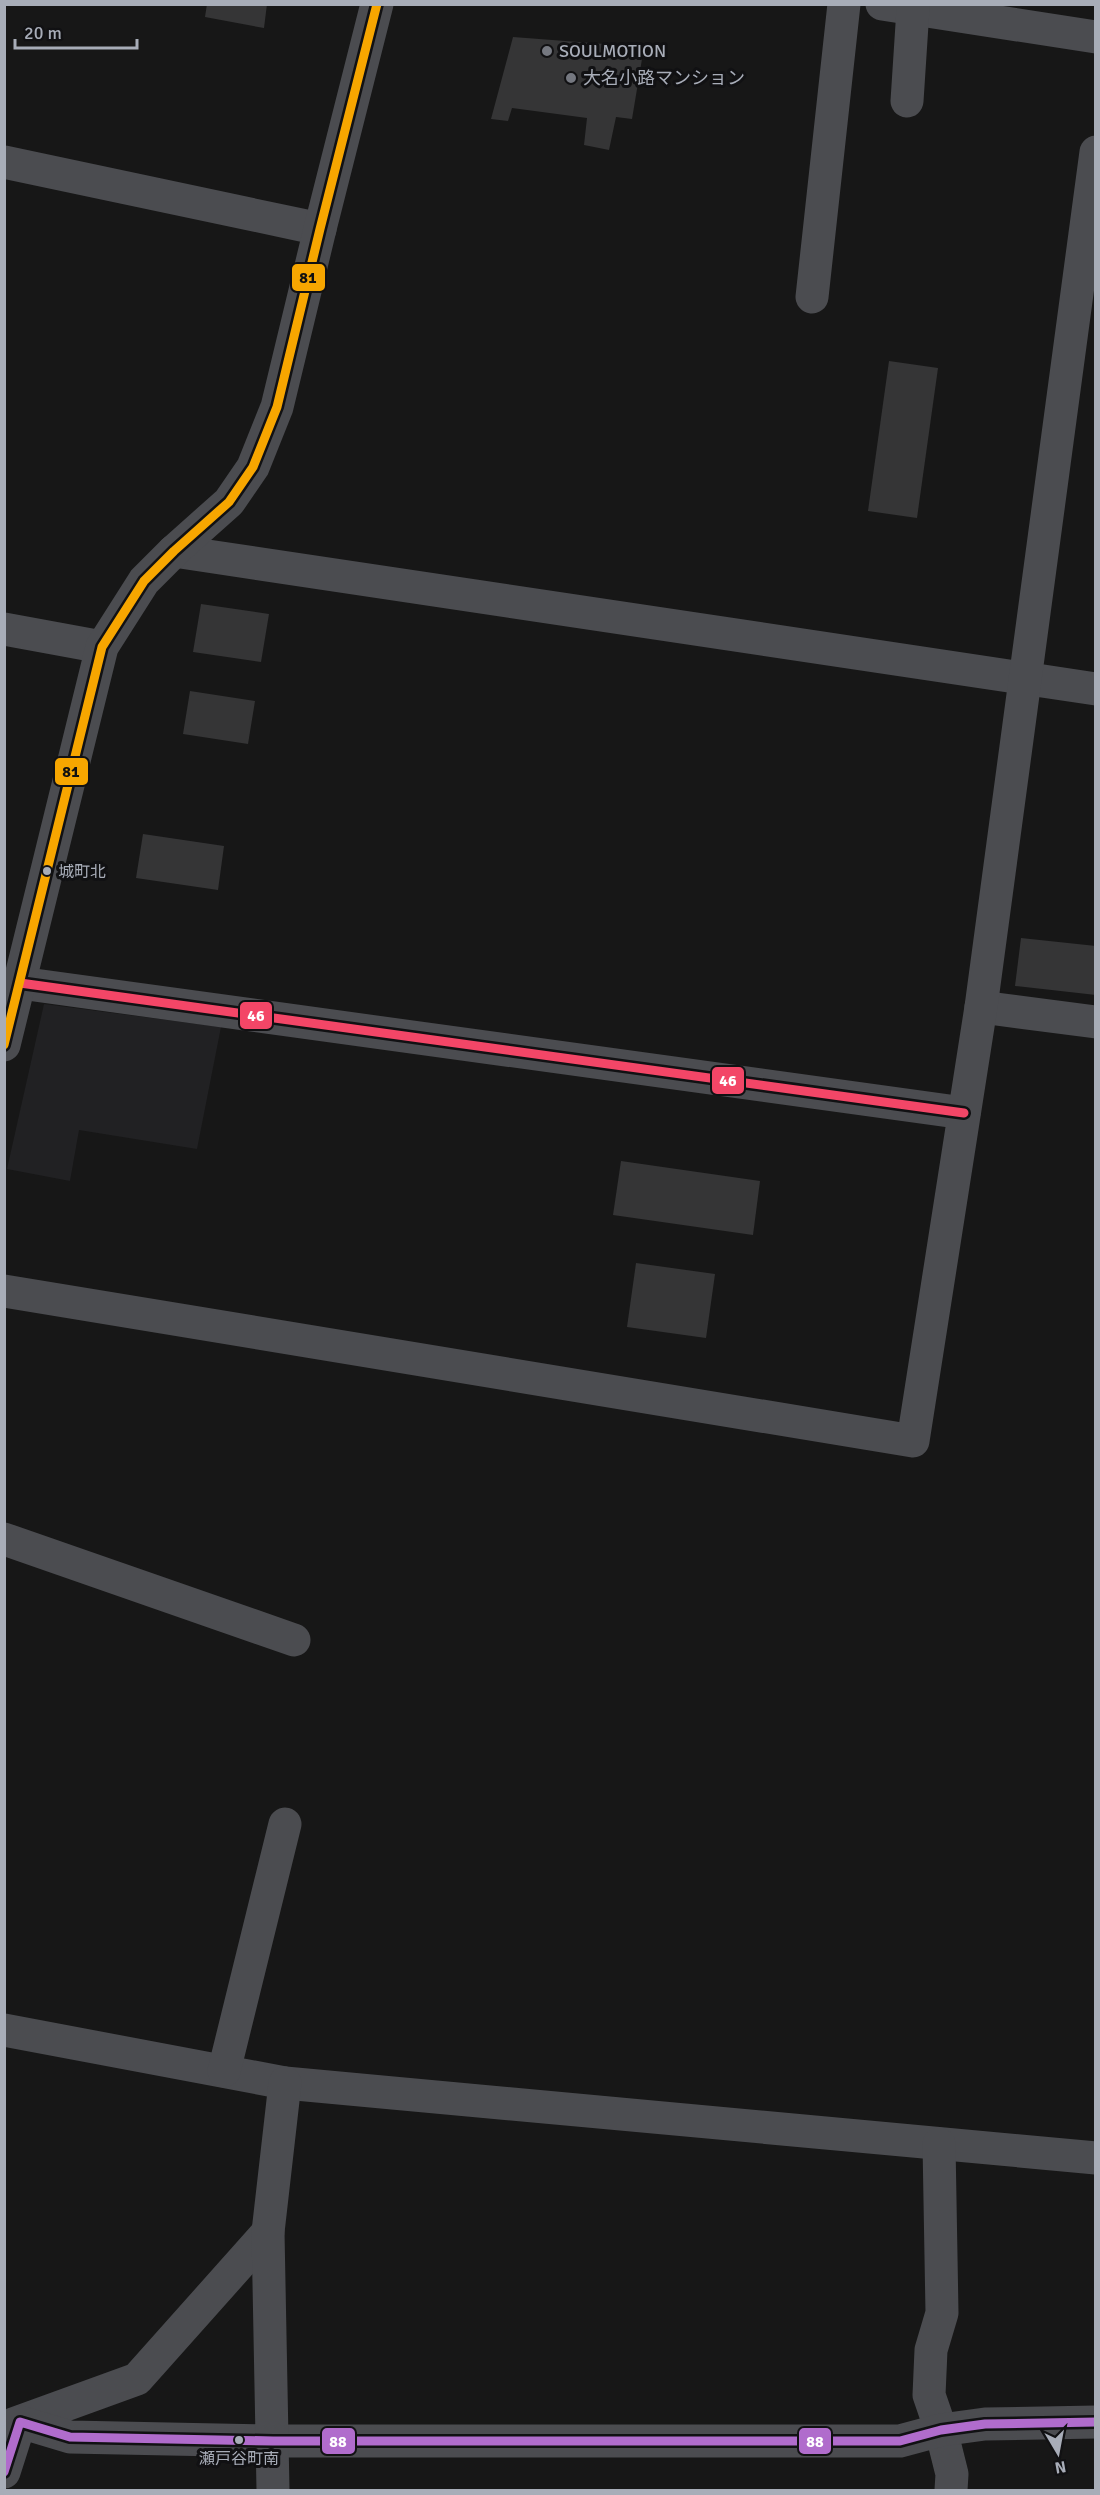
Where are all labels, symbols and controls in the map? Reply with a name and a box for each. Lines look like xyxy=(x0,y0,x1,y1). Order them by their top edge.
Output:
scale bar xyxy=(15,12,136,50)
text: 20 m xyxy=(24,22,62,44)
place label: SOULMOTION xyxy=(559,40,666,62)
marker: SOULMOTION xyxy=(540,44,554,58)
place label: 大名小路マンション xyxy=(583,67,745,89)
marker: 大名小路マンション xyxy=(564,71,578,85)
line badge: 81 xyxy=(291,263,326,292)
text: 81 xyxy=(299,268,317,288)
line badge: 81 xyxy=(54,757,89,786)
text: 81 xyxy=(62,762,80,782)
place label: 城町北 xyxy=(58,862,106,882)
marker: 城町北 xyxy=(41,865,53,877)
line badge: 46 xyxy=(239,1001,273,1030)
text: 46 xyxy=(247,1006,265,1026)
line badge: 46 xyxy=(711,1066,745,1095)
text: 46 xyxy=(719,1071,737,1091)
north arrow xyxy=(1028,2423,1088,2483)
line badge: 88 xyxy=(321,2427,356,2455)
line badge: 88 xyxy=(798,2427,832,2455)
text: 88 xyxy=(329,2432,347,2452)
text: 88 xyxy=(806,2432,824,2452)
marker: 瀬戸谷町南 xyxy=(233,2434,245,2446)
place label: 瀬戸谷町南 xyxy=(199,2449,279,2469)
text: N xyxy=(1053,2456,1068,2478)

